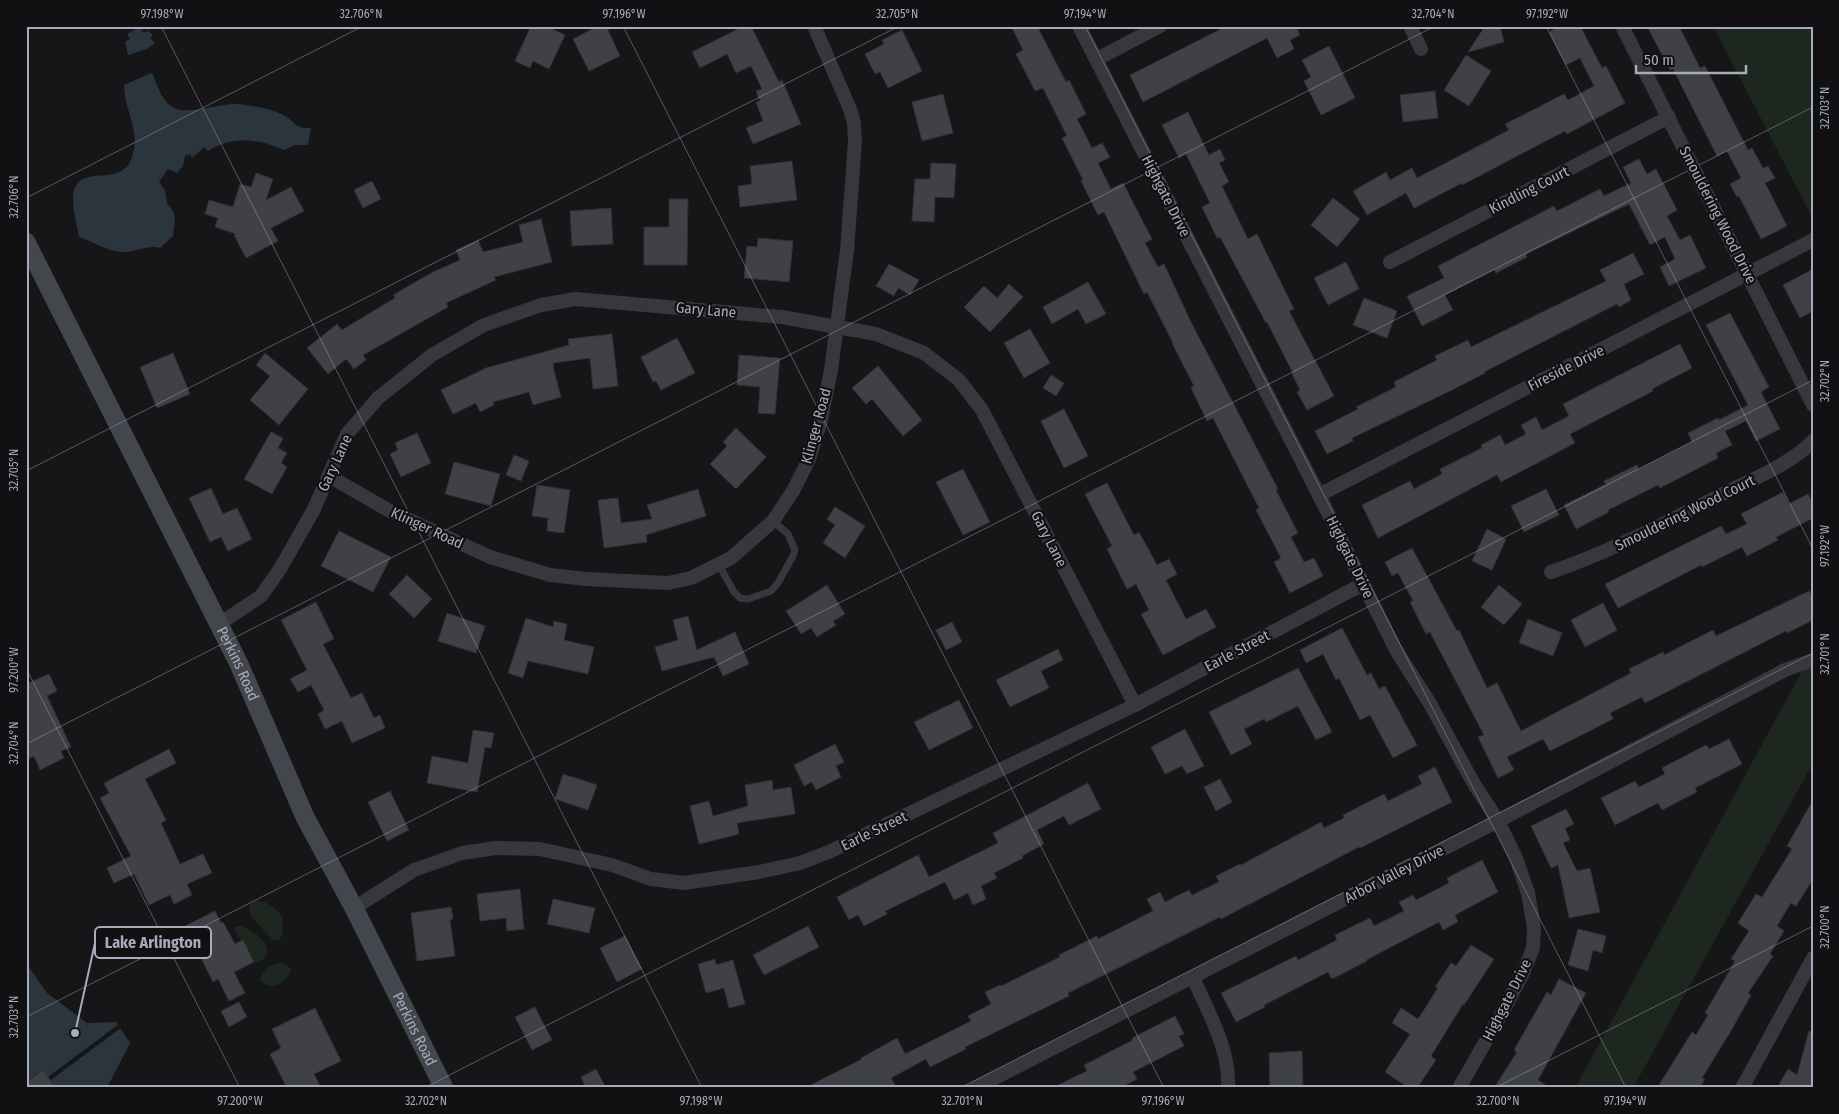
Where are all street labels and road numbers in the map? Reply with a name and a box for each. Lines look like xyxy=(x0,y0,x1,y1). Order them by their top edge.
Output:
street label: Smouldering Wood Drive xyxy=(1676,143,1760,287)
street label: Highgate Drive xyxy=(1138,152,1194,240)
street label: Kindling Court xyxy=(1486,162,1572,218)
street label: Gary Lane xyxy=(675,298,737,322)
street label: Fireside Drive xyxy=(1525,341,1607,395)
street label: Klinger Road xyxy=(797,386,835,466)
street label: Gary Lane xyxy=(314,432,356,494)
street label: Smouldering Wood Court xyxy=(1612,471,1758,555)
street label: Klinger Road xyxy=(388,503,466,553)
street label: Gary Lane xyxy=(1027,508,1071,570)
street label: Highgate Drive xyxy=(1322,513,1378,601)
street label: Perkins Road xyxy=(213,624,263,704)
street label: Earle Street xyxy=(1201,626,1273,676)
street label: Earle Street xyxy=(838,807,910,855)
street label: Arbor Valley Drive xyxy=(1341,841,1447,907)
street label: Highgate Drive xyxy=(1479,956,1535,1044)
street label: Perkins Road xyxy=(389,989,440,1069)

